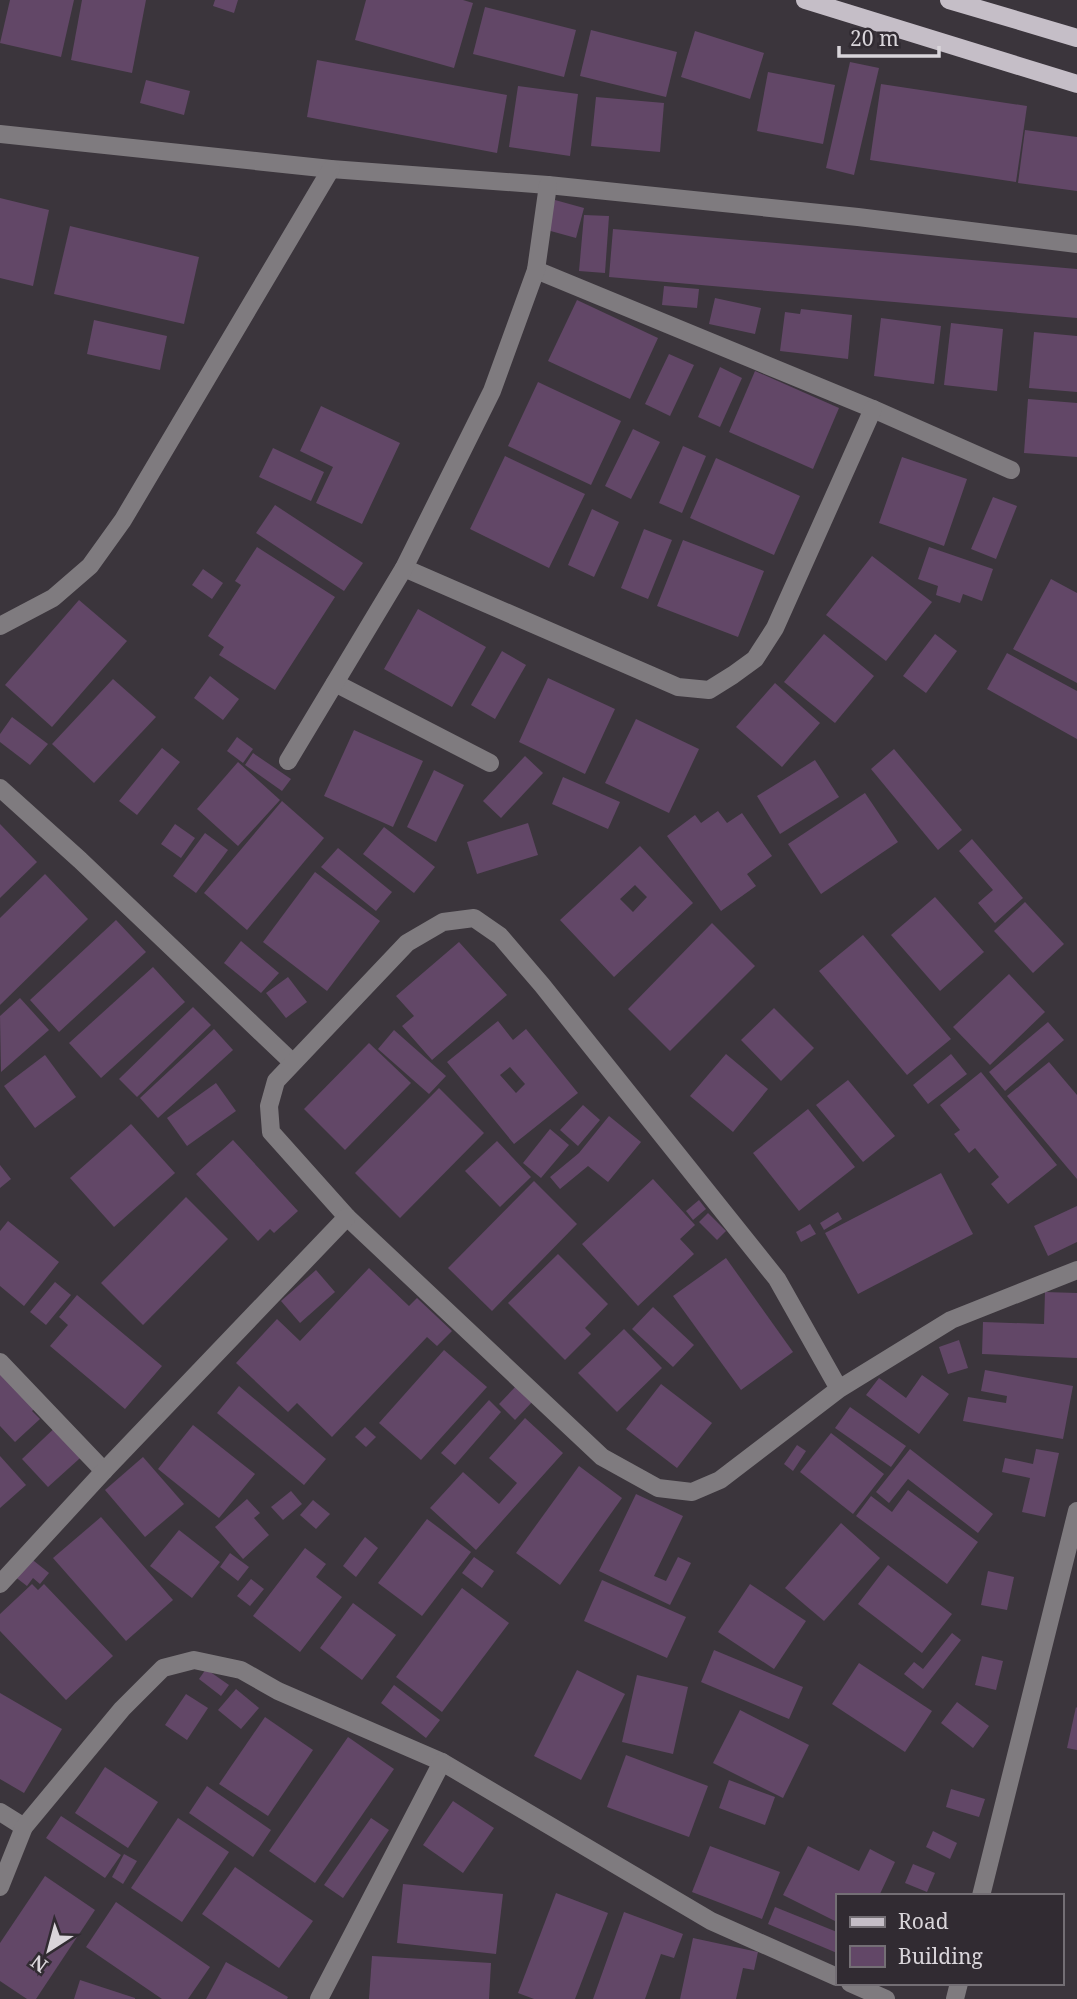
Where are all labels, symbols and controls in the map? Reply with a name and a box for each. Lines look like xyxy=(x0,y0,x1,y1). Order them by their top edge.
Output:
scale bar xyxy=(839,14,939,58)
text: 20 m xyxy=(850,24,899,52)
legend xyxy=(836,1894,1063,1985)
text: Road xyxy=(898,1907,949,1935)
north arrow xyxy=(14,1915,84,1985)
text: Building xyxy=(898,1942,983,1970)
text: N xyxy=(25,1949,53,1979)

